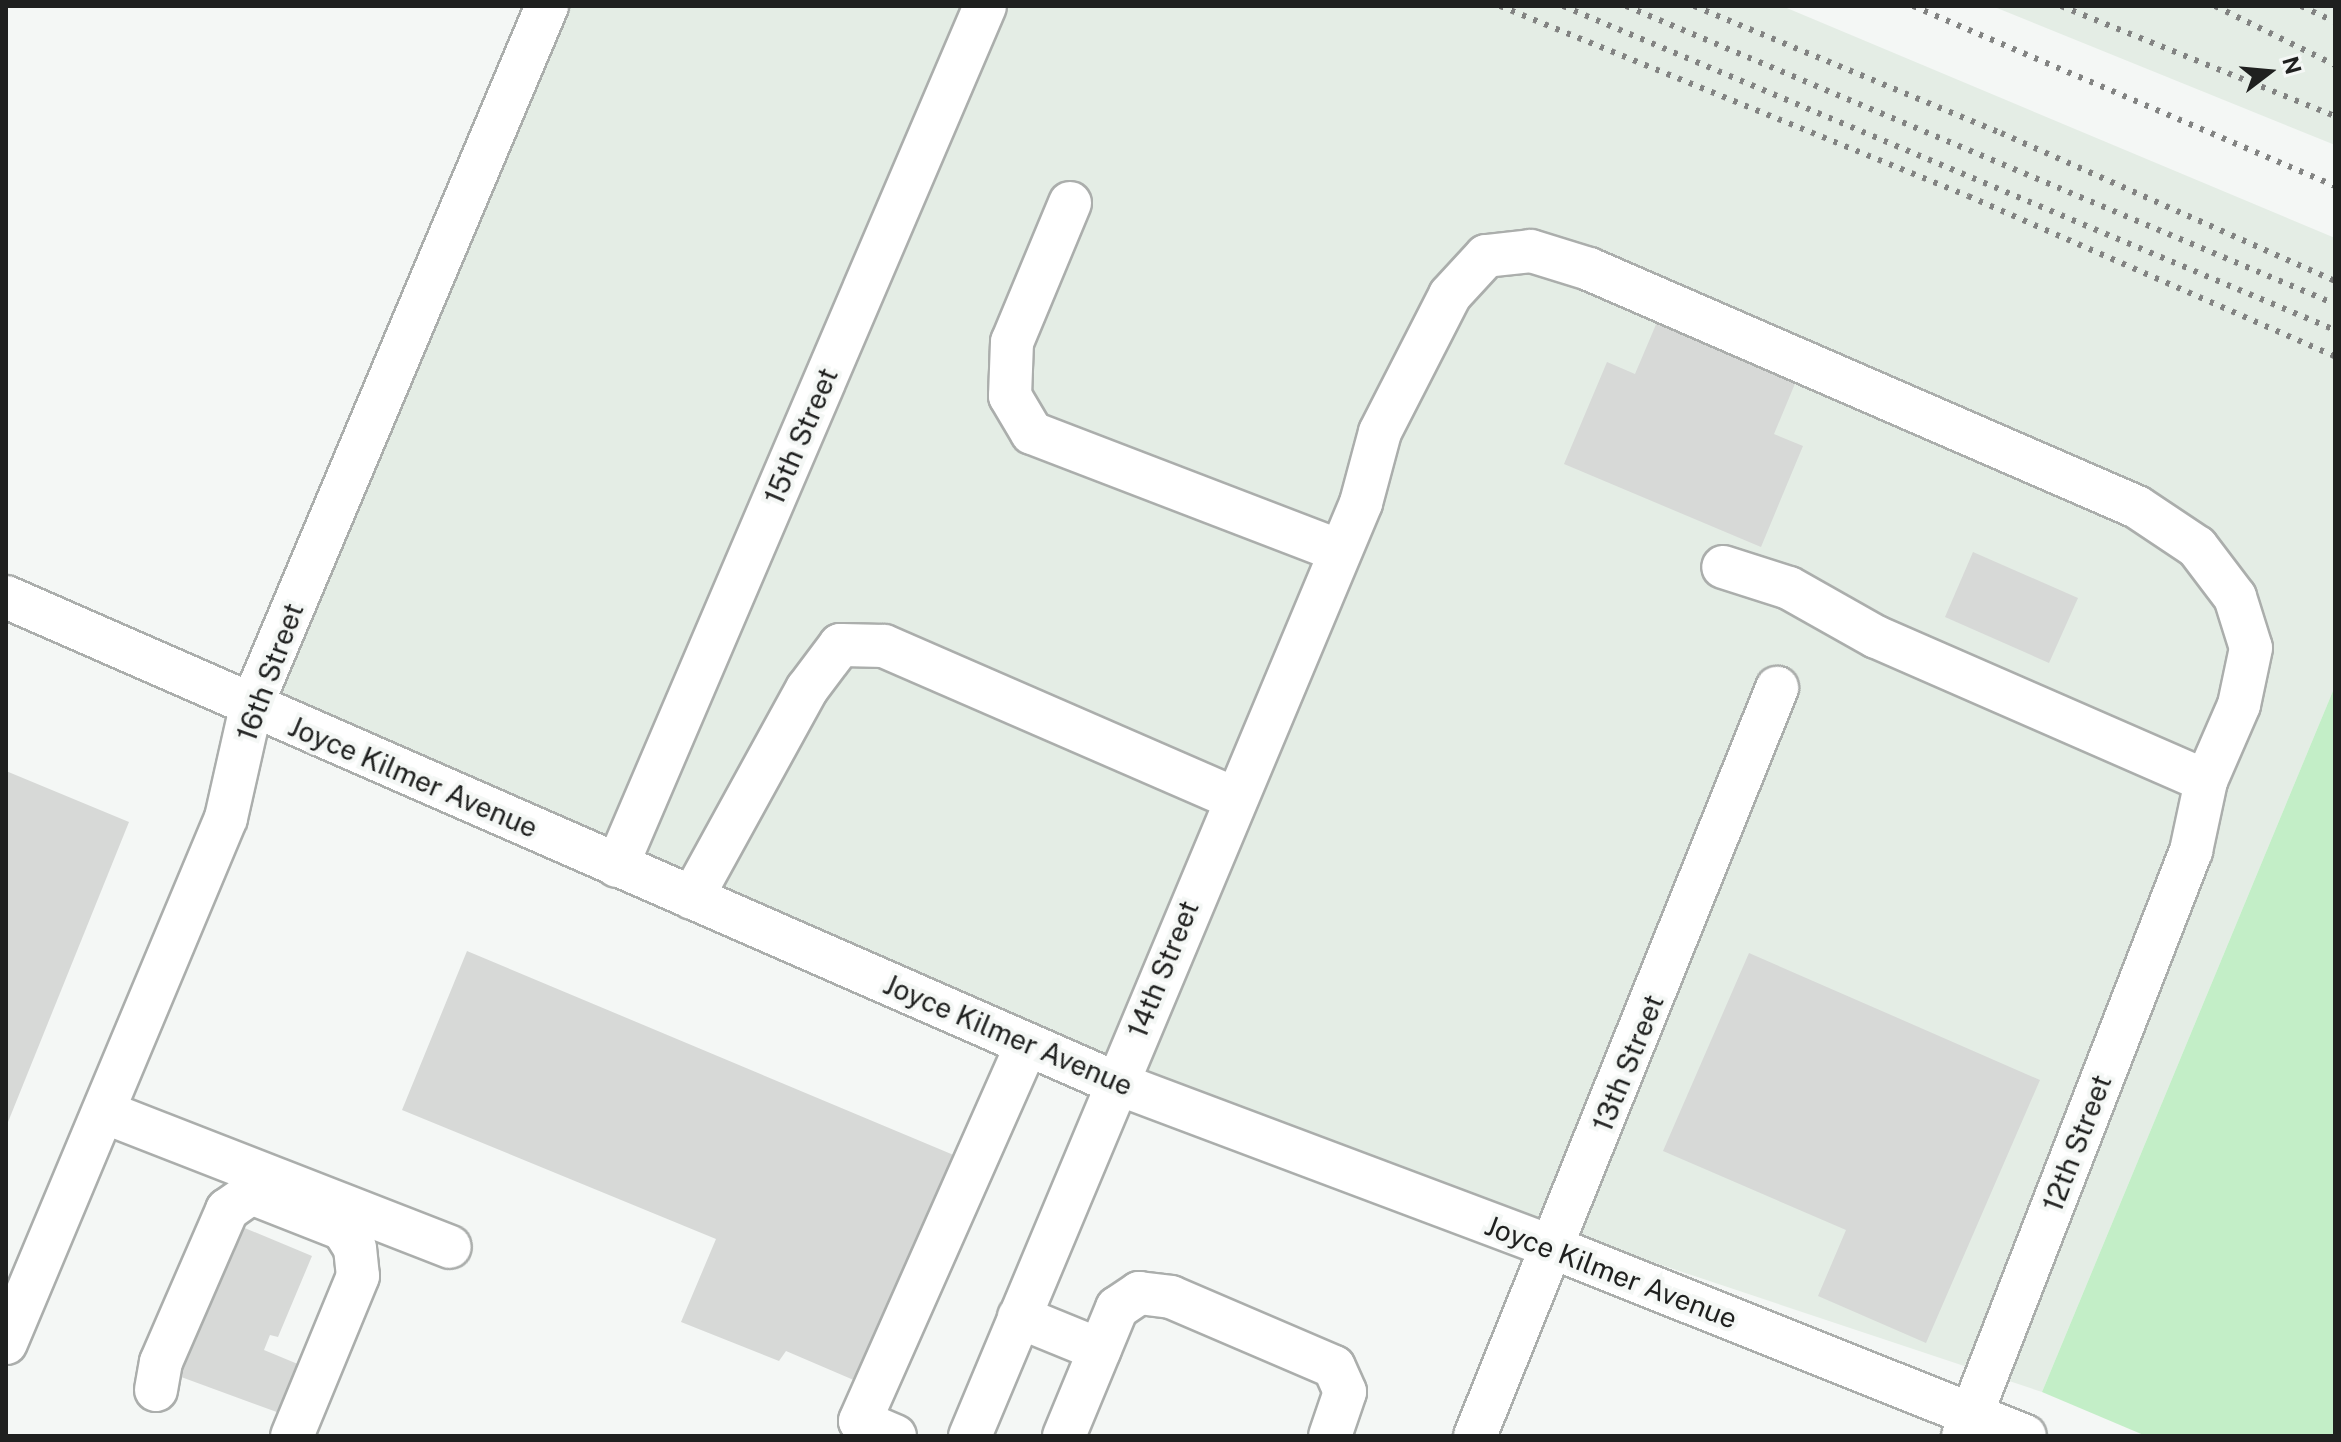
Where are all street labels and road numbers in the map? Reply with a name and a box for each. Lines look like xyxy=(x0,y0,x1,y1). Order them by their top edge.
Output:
street label: 15th Street xyxy=(757,363,845,509)
street label: 16th Street xyxy=(230,598,310,746)
street label: Joyce Kilmer Avenue xyxy=(283,709,543,845)
street label: 14th Street xyxy=(1120,896,1206,1042)
street label: Joyce Kilmer Avenue xyxy=(878,967,1138,1103)
street label: 13th Street xyxy=(1585,990,1671,1136)
street label: 12th Street xyxy=(2036,1070,2118,1216)
street label: Joyce Kilmer Avenue xyxy=(1480,1208,1742,1336)

